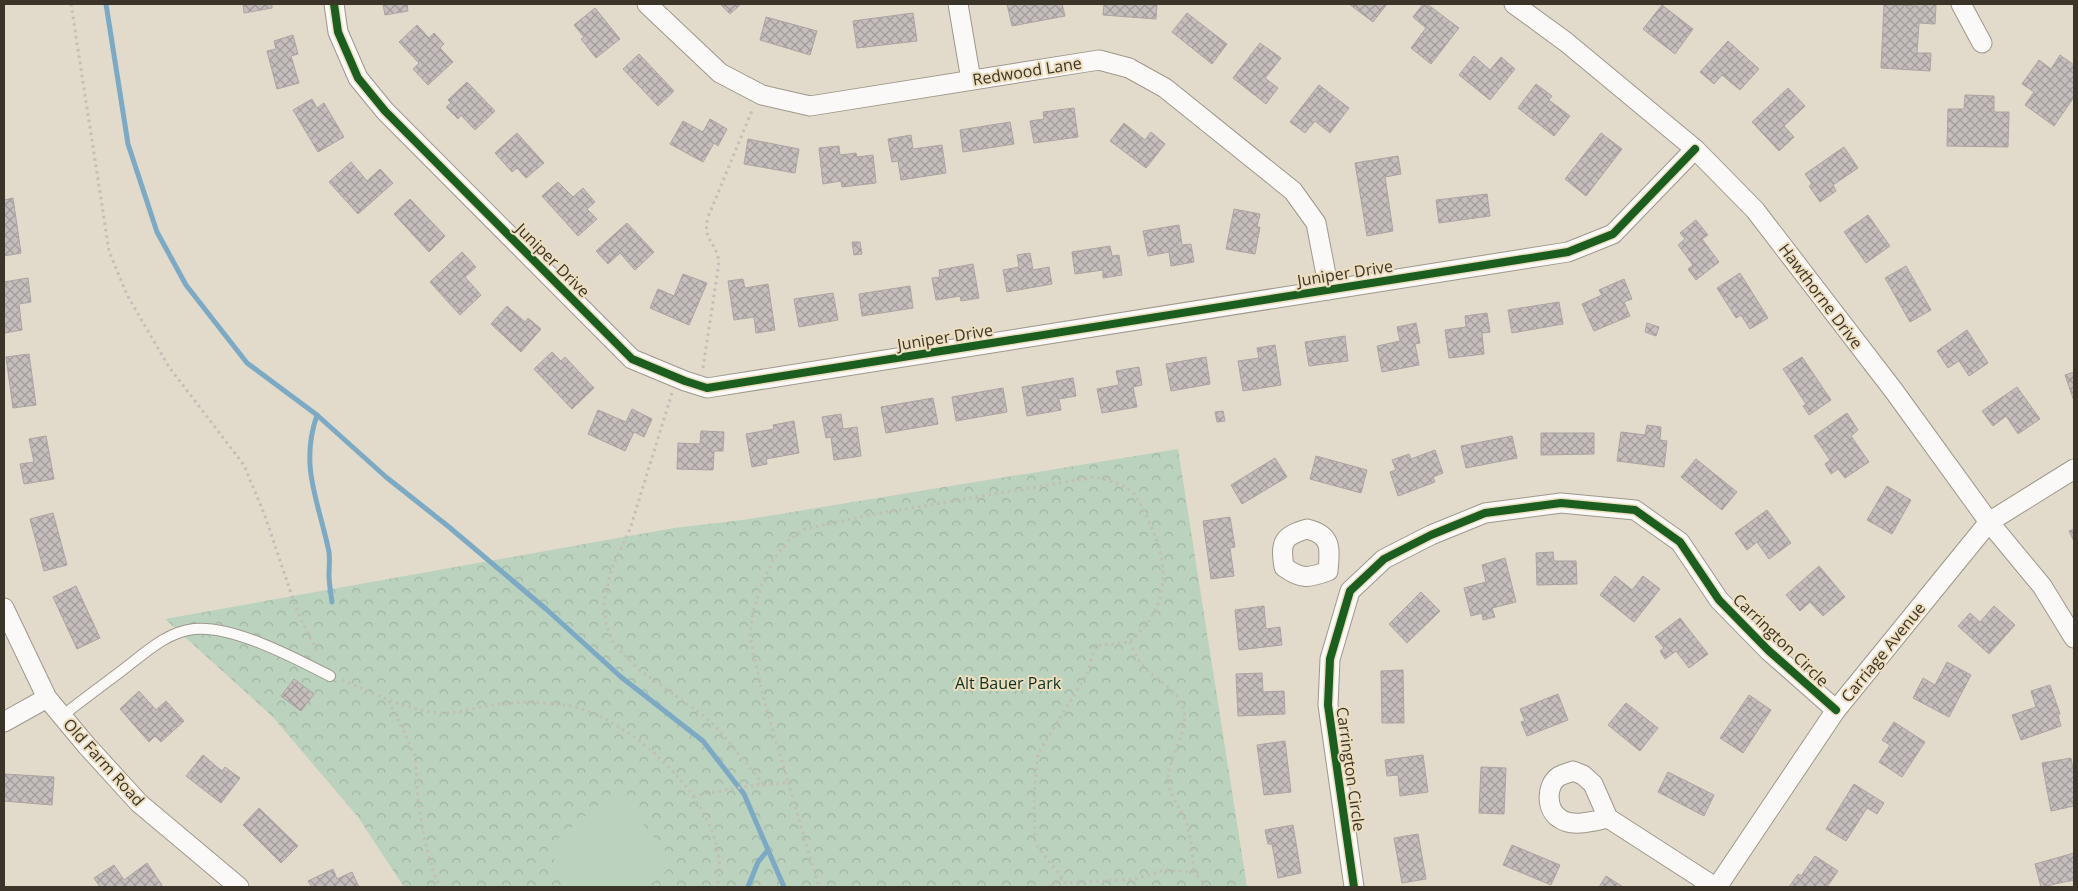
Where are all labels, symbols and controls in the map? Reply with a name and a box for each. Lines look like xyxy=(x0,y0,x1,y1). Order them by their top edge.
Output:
street label: Redwood Lane xyxy=(971,52,1083,90)
street label: Juniper Drive xyxy=(510,217,595,302)
street label: Hawthorne Drive xyxy=(1774,239,1868,353)
street label: Juniper Drive xyxy=(1294,255,1394,292)
street label: Juniper Drive xyxy=(894,319,994,356)
street label: Carrington Circle xyxy=(1728,589,1834,691)
street label: Carriage Avenue xyxy=(1836,597,1930,707)
park label: Alt Bauer Park xyxy=(955,672,1062,694)
street label: Carrington Circle xyxy=(1331,705,1371,833)
street label: Old Farm Road xyxy=(59,713,149,811)

